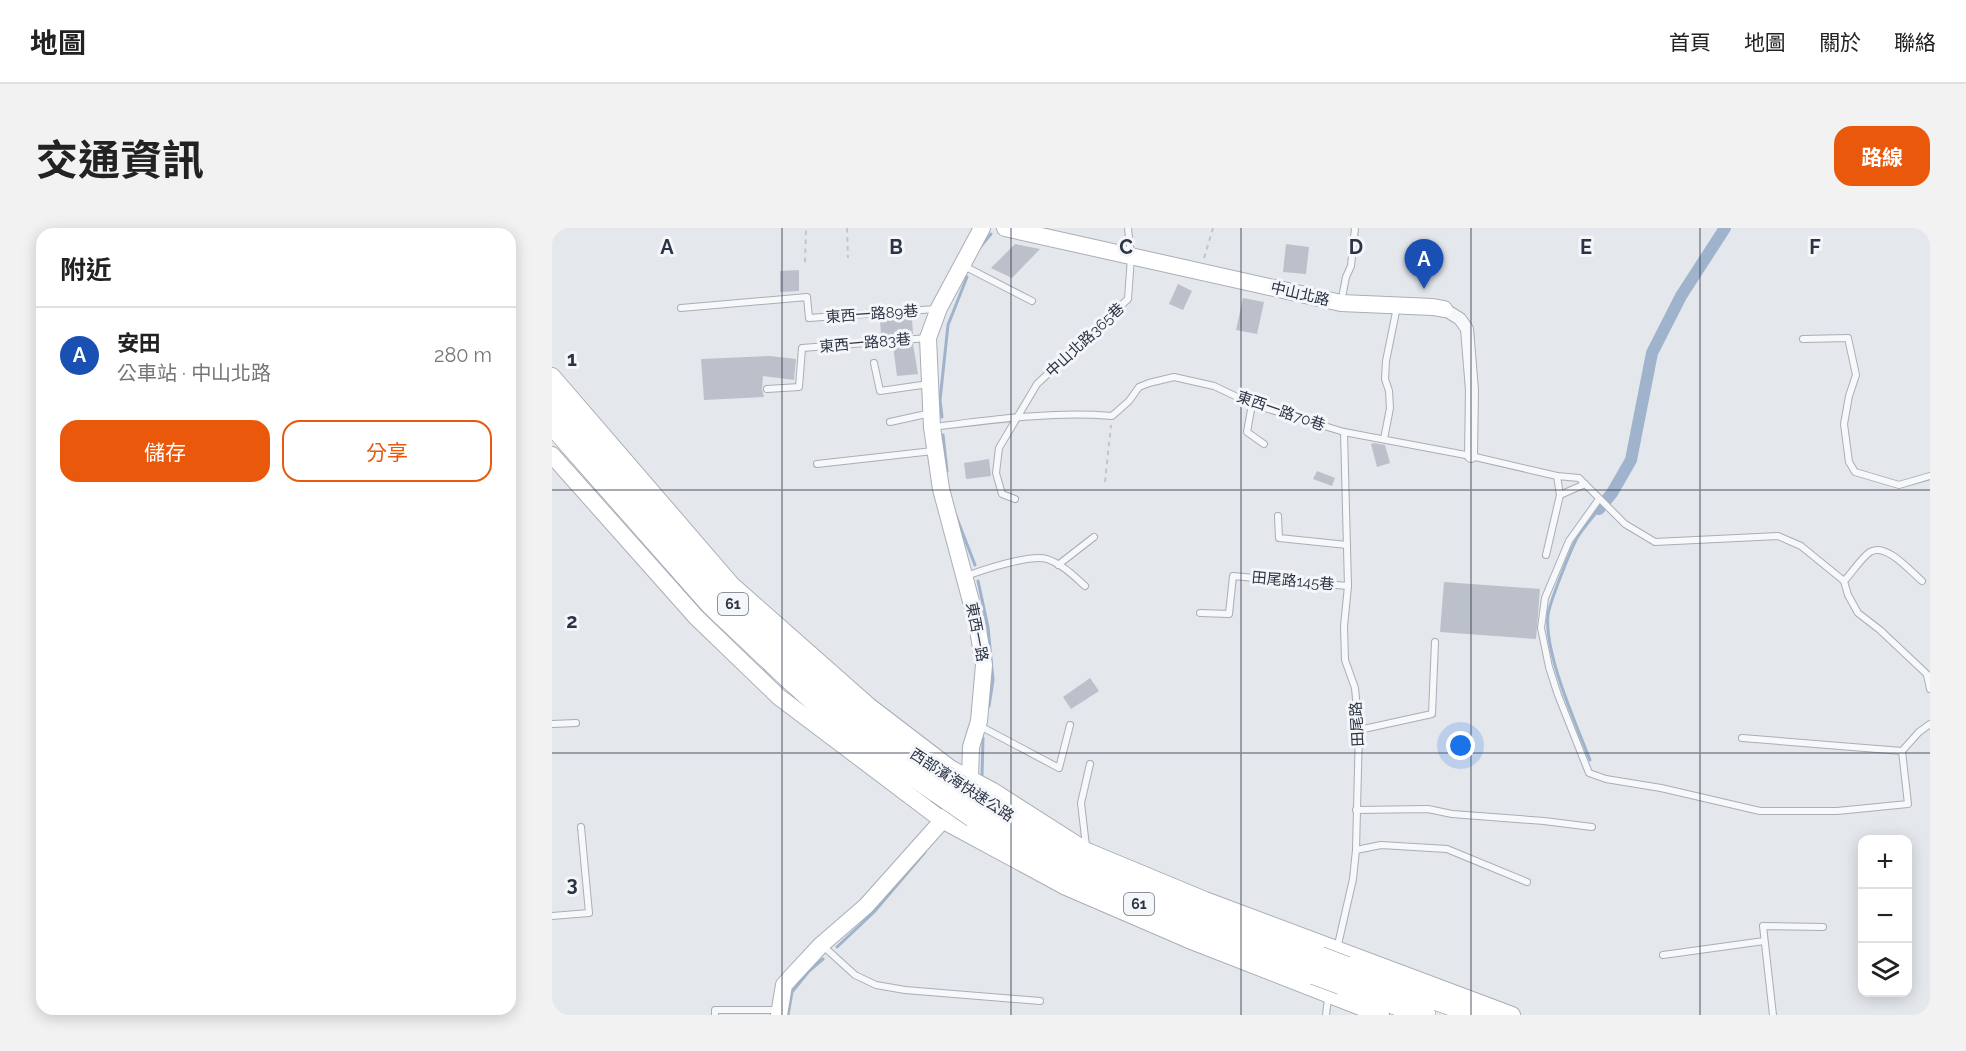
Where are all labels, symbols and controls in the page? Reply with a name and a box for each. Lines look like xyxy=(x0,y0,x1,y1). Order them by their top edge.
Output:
text: 地圖 xyxy=(30,27,86,60)
text: 首頁 xyxy=(1669,30,1711,55)
text: 地圖 xyxy=(1744,30,1786,55)
text: 關於 xyxy=(1819,30,1861,55)
text: 聯絡 xyxy=(1894,30,1936,55)
button: 路線 xyxy=(1834,126,1930,186)
text: 交通資訊 xyxy=(36,136,204,185)
text: A xyxy=(660,235,674,259)
text: B xyxy=(889,235,903,259)
text: C xyxy=(1119,235,1133,259)
text: D xyxy=(1349,235,1363,259)
text: E xyxy=(1580,235,1592,259)
text: F xyxy=(1809,235,1821,259)
pin: A xyxy=(1404,239,1444,289)
text: 附近 xyxy=(60,255,112,285)
street label: 中山北路 xyxy=(1269,278,1331,310)
street label: 中山北路365巷 xyxy=(1042,299,1128,381)
street label: 東西一路89巷 xyxy=(825,302,919,326)
text: 安田 xyxy=(117,330,161,356)
street label: 東西一路83巷 xyxy=(818,330,912,356)
text: A xyxy=(73,343,86,367)
text: 280 m xyxy=(434,343,492,367)
text: 1 xyxy=(567,347,577,371)
text: 公車站 · 中山北路 xyxy=(117,361,271,385)
street label: 東西一路70巷 xyxy=(1235,387,1327,435)
button: 儲存 xyxy=(60,420,270,482)
button: 分享 xyxy=(282,420,492,482)
street label: 田尾路145巷 xyxy=(1251,568,1335,594)
road number: 61 xyxy=(718,593,748,615)
street label: 東西一路 xyxy=(962,601,992,663)
text: 2 xyxy=(566,609,578,633)
street label: 田尾路 xyxy=(1347,701,1367,747)
your location xyxy=(1446,731,1475,760)
street label: 西部濱海快速公路 xyxy=(907,745,1017,825)
map controls xyxy=(1858,835,1912,997)
button: + xyxy=(1858,835,1912,889)
text: 3 xyxy=(566,872,578,896)
button: − xyxy=(1858,889,1912,943)
road number: 61 xyxy=(1124,893,1154,915)
button: layers xyxy=(1858,943,1912,997)

